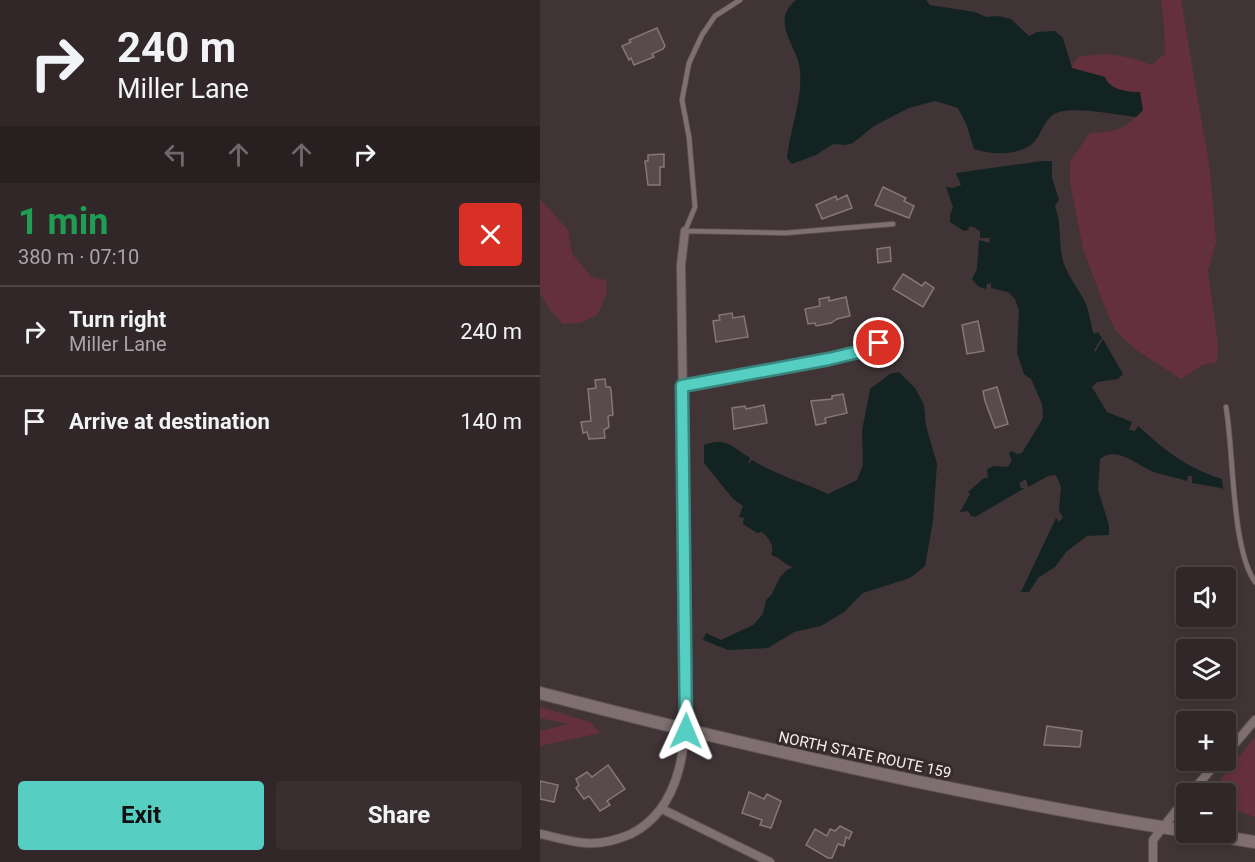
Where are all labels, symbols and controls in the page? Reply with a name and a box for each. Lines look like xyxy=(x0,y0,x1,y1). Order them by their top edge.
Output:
text: 240 m xyxy=(117,23,236,72)
icon: right xyxy=(18,24,96,102)
text: Miller Lane xyxy=(117,73,249,105)
icon: left xyxy=(159,138,192,171)
icon: ahead xyxy=(222,138,255,171)
icon: ahead xyxy=(285,138,318,171)
icon: right xyxy=(348,138,381,171)
text: 1 min xyxy=(18,201,109,243)
button: close xyxy=(459,203,522,266)
text: 380 m · 07:10 xyxy=(18,245,139,269)
text: Turn right xyxy=(69,307,166,332)
icon: right xyxy=(18,315,51,348)
pin xyxy=(853,317,904,368)
text: 240 m xyxy=(460,319,522,344)
icon: arrive xyxy=(862,326,895,359)
text: Miller Lane xyxy=(69,332,167,356)
icon: arrive xyxy=(18,405,51,438)
text: Arrive at destination xyxy=(69,409,270,434)
text: 140 m xyxy=(460,409,522,434)
map controls xyxy=(1176,567,1236,843)
button: sound xyxy=(1176,567,1236,627)
button: layers xyxy=(1176,639,1236,699)
position arrow xyxy=(654,699,718,763)
button: + xyxy=(1176,711,1236,771)
street label: NORTH STATE ROUTE 159 xyxy=(777,728,953,782)
button: Exit xyxy=(18,781,264,850)
button: Share xyxy=(276,781,522,850)
button: − xyxy=(1176,783,1236,843)

